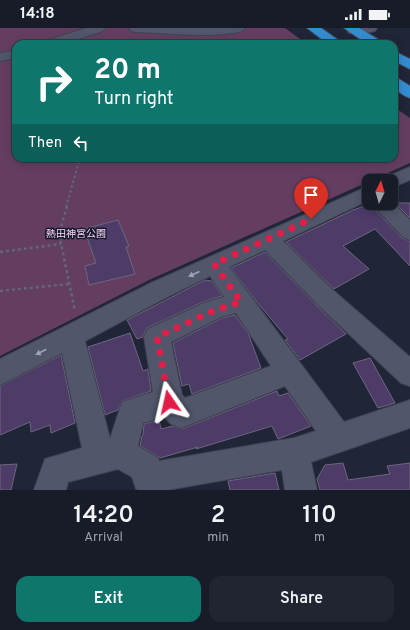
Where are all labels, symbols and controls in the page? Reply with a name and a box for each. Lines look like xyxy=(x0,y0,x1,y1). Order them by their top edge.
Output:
text: 14:18 xyxy=(20,5,55,24)
text: 20 m xyxy=(94,53,161,89)
icon: right xyxy=(28,56,80,108)
text: Turn right xyxy=(94,88,174,111)
icon: left xyxy=(70,132,92,154)
text: Then xyxy=(28,134,62,153)
north arrow xyxy=(362,174,398,210)
map controls xyxy=(362,174,398,210)
pin xyxy=(294,178,328,219)
icon: arrive xyxy=(300,184,322,206)
park label: 熱田神宮公園 xyxy=(46,228,106,241)
one-way arrow xyxy=(188,270,200,277)
one-way arrow xyxy=(35,349,47,355)
position arrow xyxy=(148,381,190,423)
text: 14:20 xyxy=(73,501,134,531)
text: 2 xyxy=(211,501,225,531)
text: 110 xyxy=(302,501,337,531)
text: Arrival xyxy=(84,530,123,546)
text: min xyxy=(207,530,229,546)
text: m xyxy=(314,530,325,546)
button: Exit xyxy=(16,576,201,622)
button: Share xyxy=(209,576,394,622)

